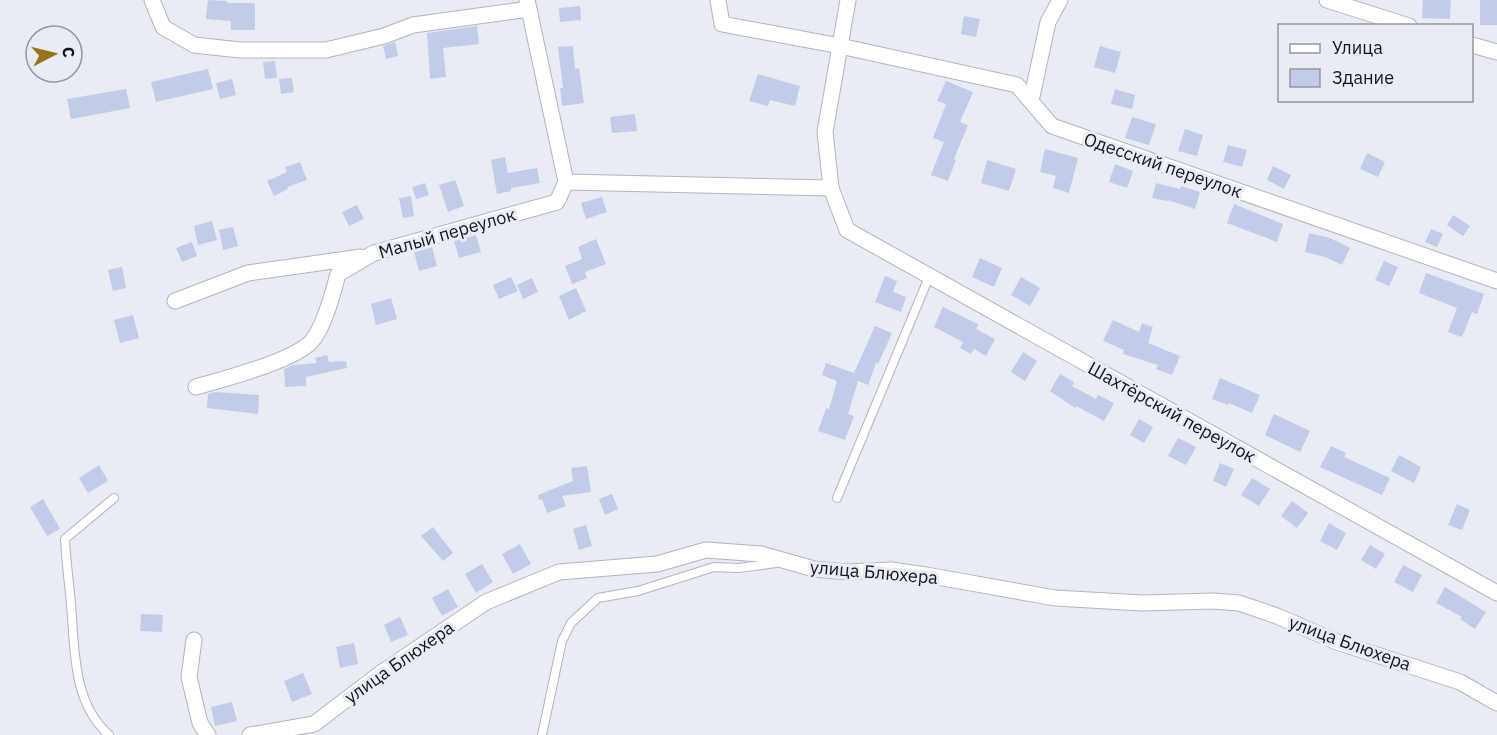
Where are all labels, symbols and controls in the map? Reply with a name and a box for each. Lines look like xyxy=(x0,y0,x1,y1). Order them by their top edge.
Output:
north arrow xyxy=(24,24,84,84)
legend xyxy=(1278,24,1473,102)
text: Улица xyxy=(1332,36,1383,59)
text: С xyxy=(58,46,79,59)
text: Здание xyxy=(1332,66,1394,89)
street label: Одесский переулок xyxy=(1081,127,1245,203)
street label: Малый переулок xyxy=(376,202,518,264)
street label: Шахтёрский переулок xyxy=(1084,356,1260,468)
street label: улица Блюхера xyxy=(809,555,939,589)
street label: улица Блюхера xyxy=(1286,610,1415,676)
street label: улица Блюхера xyxy=(340,616,458,708)

